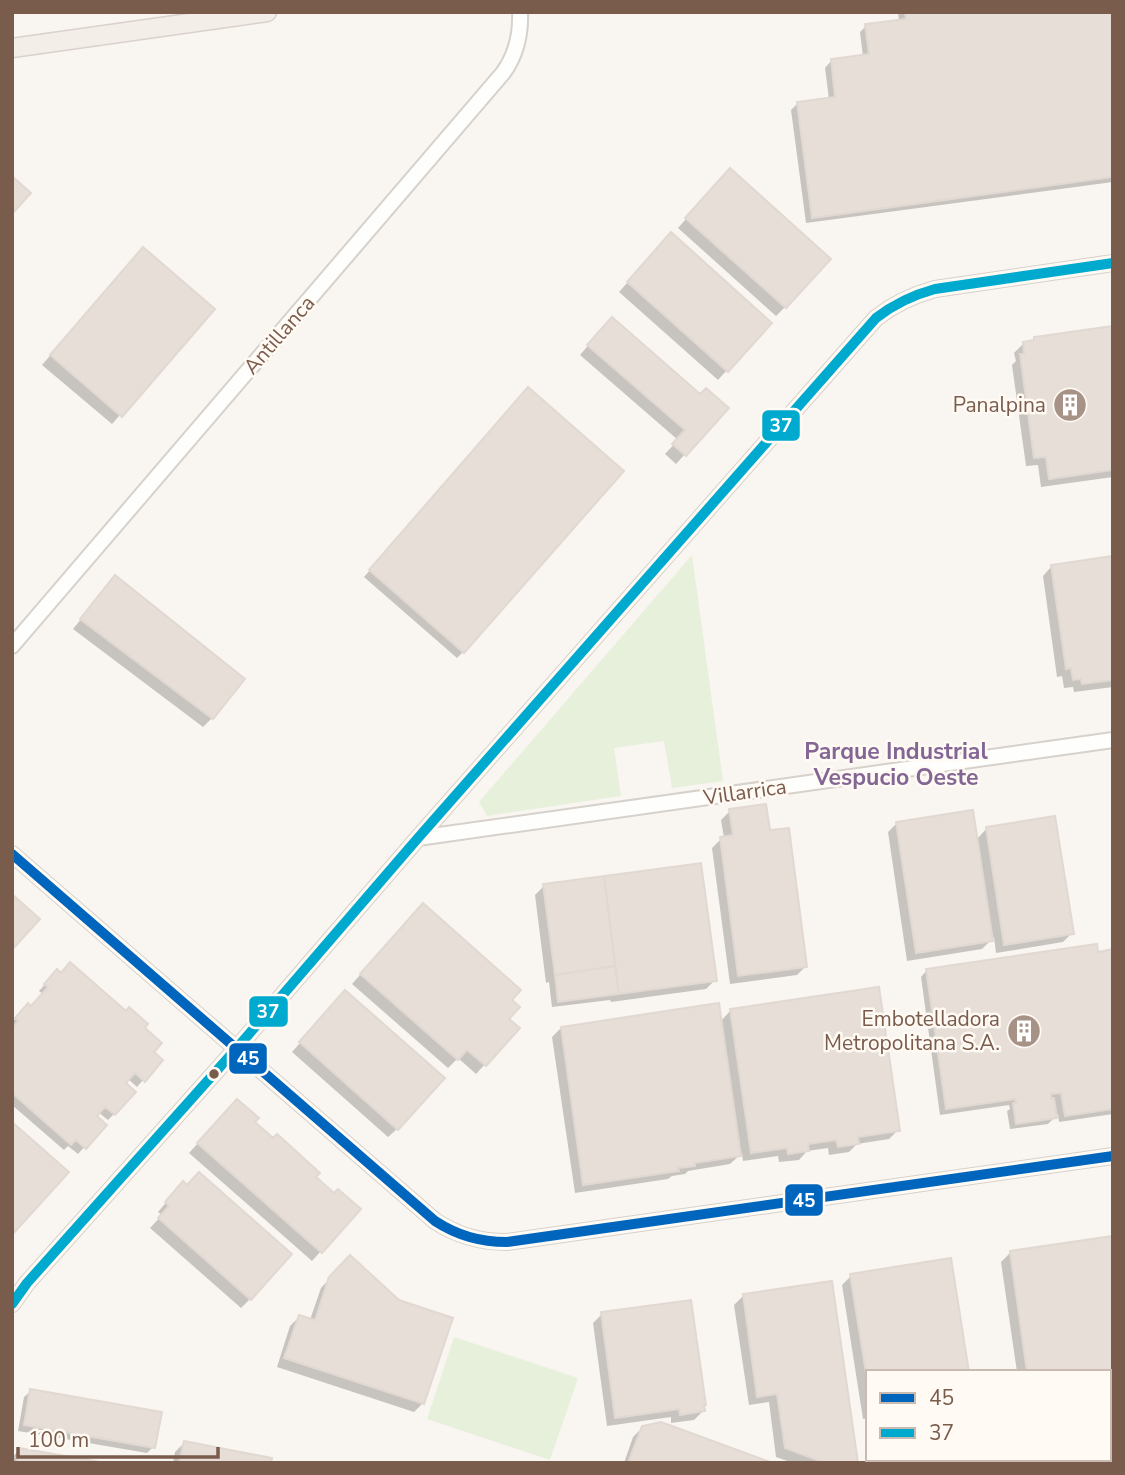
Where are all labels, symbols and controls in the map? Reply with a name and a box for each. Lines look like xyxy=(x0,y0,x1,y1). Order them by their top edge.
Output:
street label: Antillanca xyxy=(237,290,321,380)
building icon: Panalpina xyxy=(1051,386,1089,424)
place label: Panalpina xyxy=(953,391,1046,419)
line badge: 37 xyxy=(761,409,801,442)
text: 37 xyxy=(770,413,792,439)
district label: Parque Industrial Vespucio Oeste xyxy=(804,736,988,793)
street label: Villarrica xyxy=(701,772,788,812)
line badge: 37 xyxy=(248,995,289,1028)
text: 37 xyxy=(257,999,279,1025)
place label: Embotelladora Metropolitana S.A. xyxy=(824,1005,1000,1057)
building icon: Embotelladora Metropolitana S.A. xyxy=(1005,1012,1043,1050)
line badge: 45 xyxy=(228,1042,268,1075)
text: 45 xyxy=(237,1046,259,1072)
unlabelled marker xyxy=(207,1067,221,1081)
line badge: 45 xyxy=(784,1183,824,1217)
text: 45 xyxy=(793,1188,815,1214)
legend xyxy=(866,1370,1111,1461)
text: 45 xyxy=(929,1384,954,1412)
scale bar xyxy=(18,1416,217,1460)
text: 37 xyxy=(929,1419,954,1447)
text: 100 m xyxy=(28,1426,89,1454)

